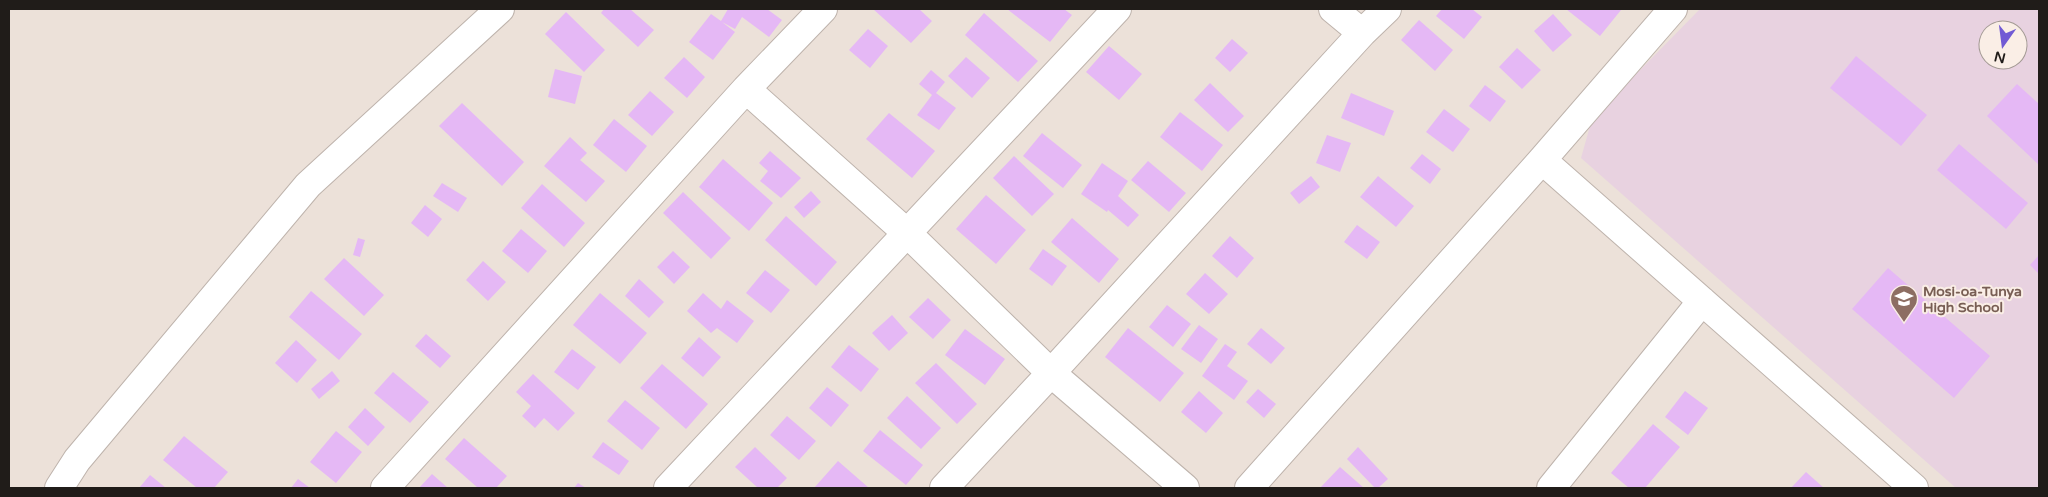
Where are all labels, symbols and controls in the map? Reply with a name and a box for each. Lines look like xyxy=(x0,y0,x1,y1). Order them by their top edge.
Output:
north arrow xyxy=(1978,20,2028,70)
text: N xyxy=(1992,48,2007,67)
place label: Mosi-oa-Tunya High School xyxy=(1923,283,2022,316)
school or university icon: Mosi-oa-Tunya High School xyxy=(1889,284,1919,323)

